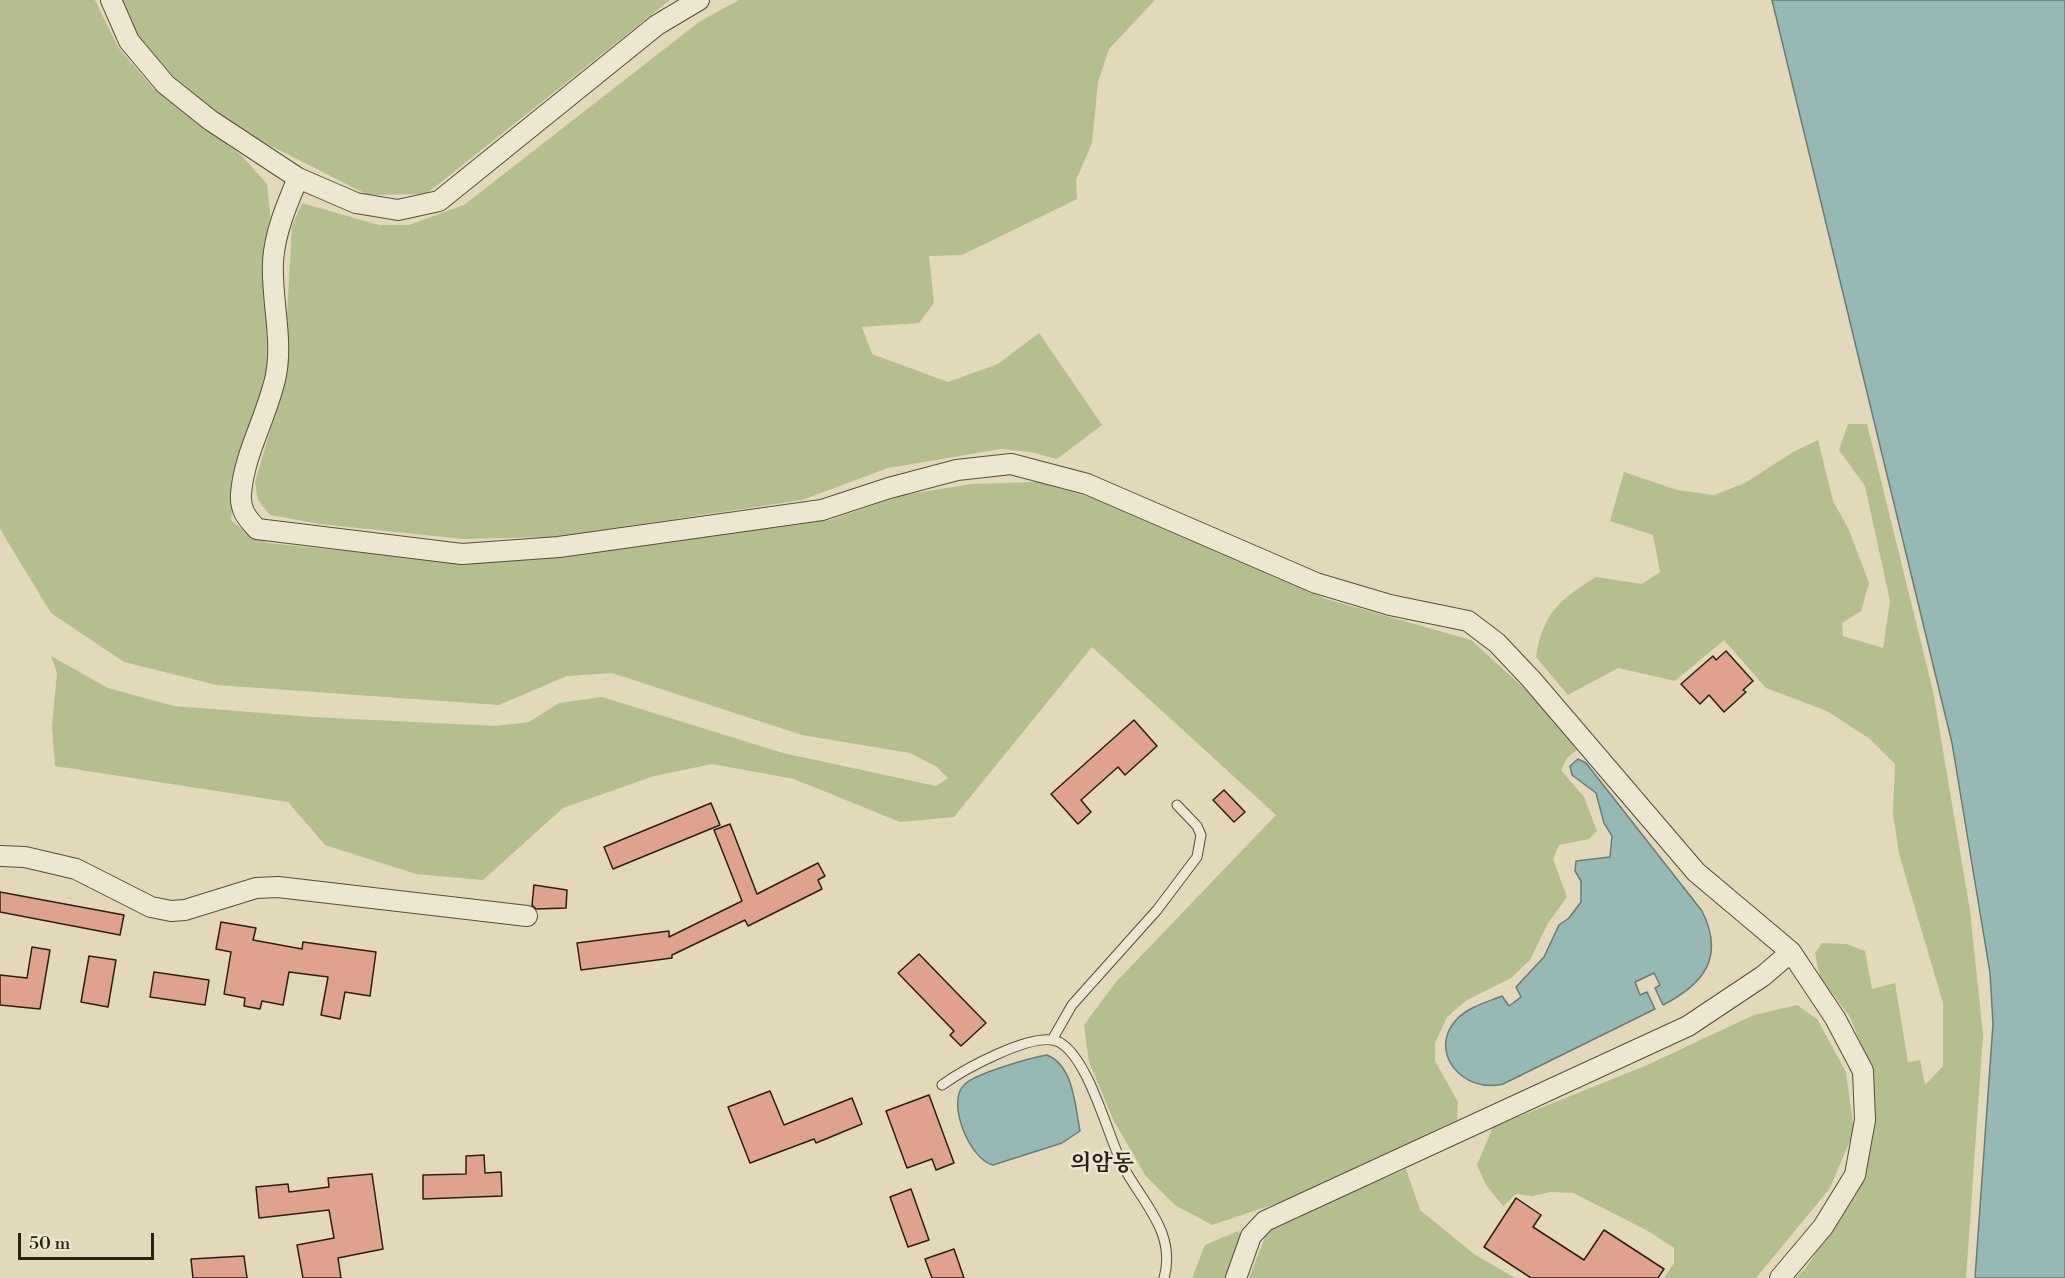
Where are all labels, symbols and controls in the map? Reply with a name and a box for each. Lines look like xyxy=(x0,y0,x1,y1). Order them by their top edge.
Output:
district label: 의암동 xyxy=(1070,1152,1134,1178)
scale bar xyxy=(21,1221,158,1259)
text: 50 m xyxy=(29,1232,70,1255)

